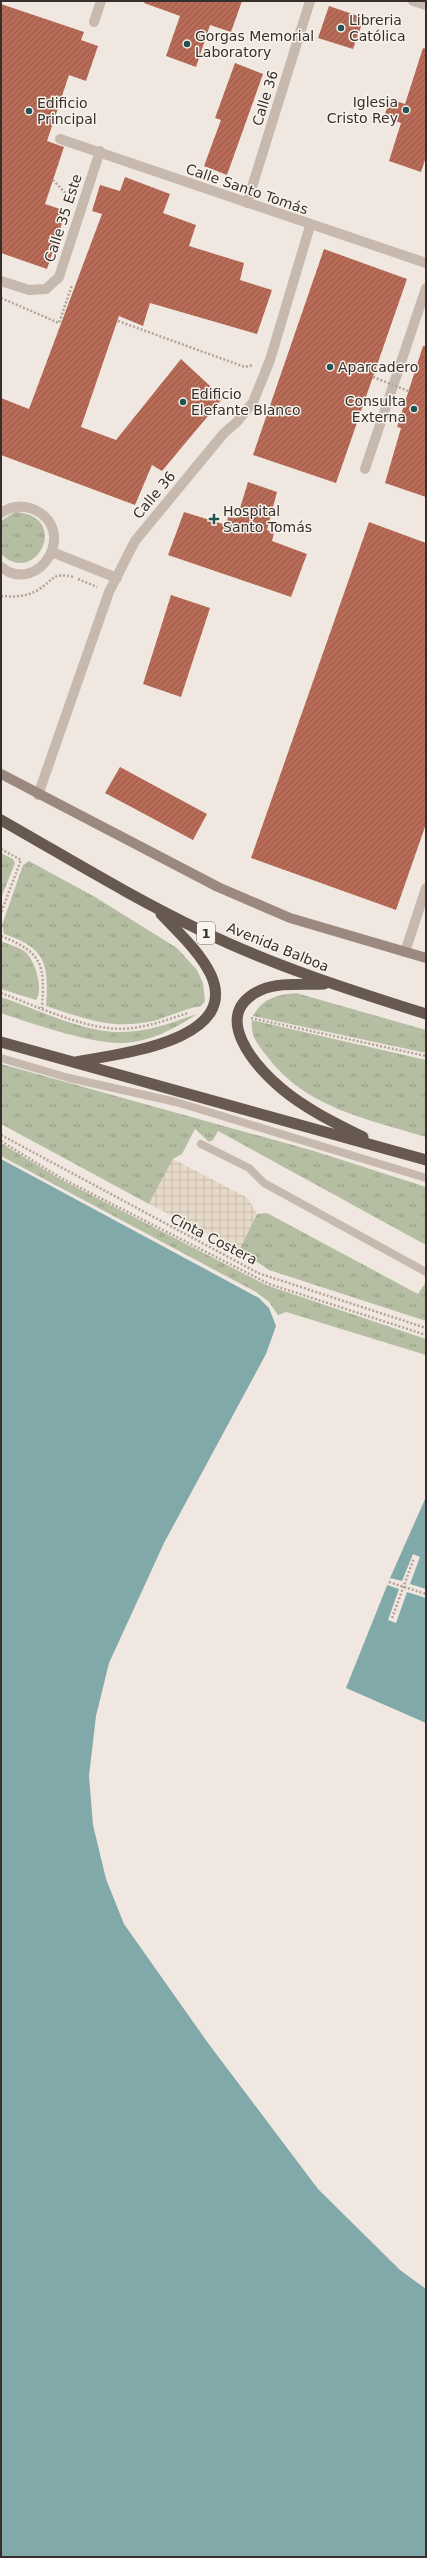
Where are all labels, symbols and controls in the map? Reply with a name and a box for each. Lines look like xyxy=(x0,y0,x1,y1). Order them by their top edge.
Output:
place label: Libreria Católica xyxy=(349,12,405,44)
marker: Libreria Católica xyxy=(336,23,346,33)
place label: Gorgas Memorial Laboratory xyxy=(195,28,314,60)
marker: Gorgas Memorial Laboratory xyxy=(182,39,192,49)
street label: Calle 36 xyxy=(249,68,281,128)
place label: Iglesia Cristo Rey xyxy=(327,94,398,126)
place label: Edificio Principal xyxy=(37,95,97,127)
marker: Iglesia Cristo Rey xyxy=(401,105,411,115)
marker: Edificio Principal xyxy=(24,106,34,116)
street label: Calle Santo Tomás xyxy=(184,161,310,217)
street label: Calle 35 Este xyxy=(41,172,85,264)
place label: Aparcadero xyxy=(338,359,418,375)
marker: Aparcadero xyxy=(325,362,335,372)
place label: Edificio Elefante Blanco xyxy=(191,386,301,418)
place label: Consulta Externa xyxy=(345,393,406,425)
marker: Edificio Elefante Blanco xyxy=(178,397,188,407)
marker: Consulta Externa xyxy=(409,404,419,414)
street label: Calle 36 xyxy=(130,468,179,522)
place label: Hospital Santo Tomás xyxy=(223,503,312,535)
marker: Hospital Santo Tomás xyxy=(208,513,220,525)
street label: Avenida Balboa xyxy=(225,919,331,975)
road number: 1 xyxy=(197,922,215,944)
street label: Cinta Costera xyxy=(168,1210,260,1268)

